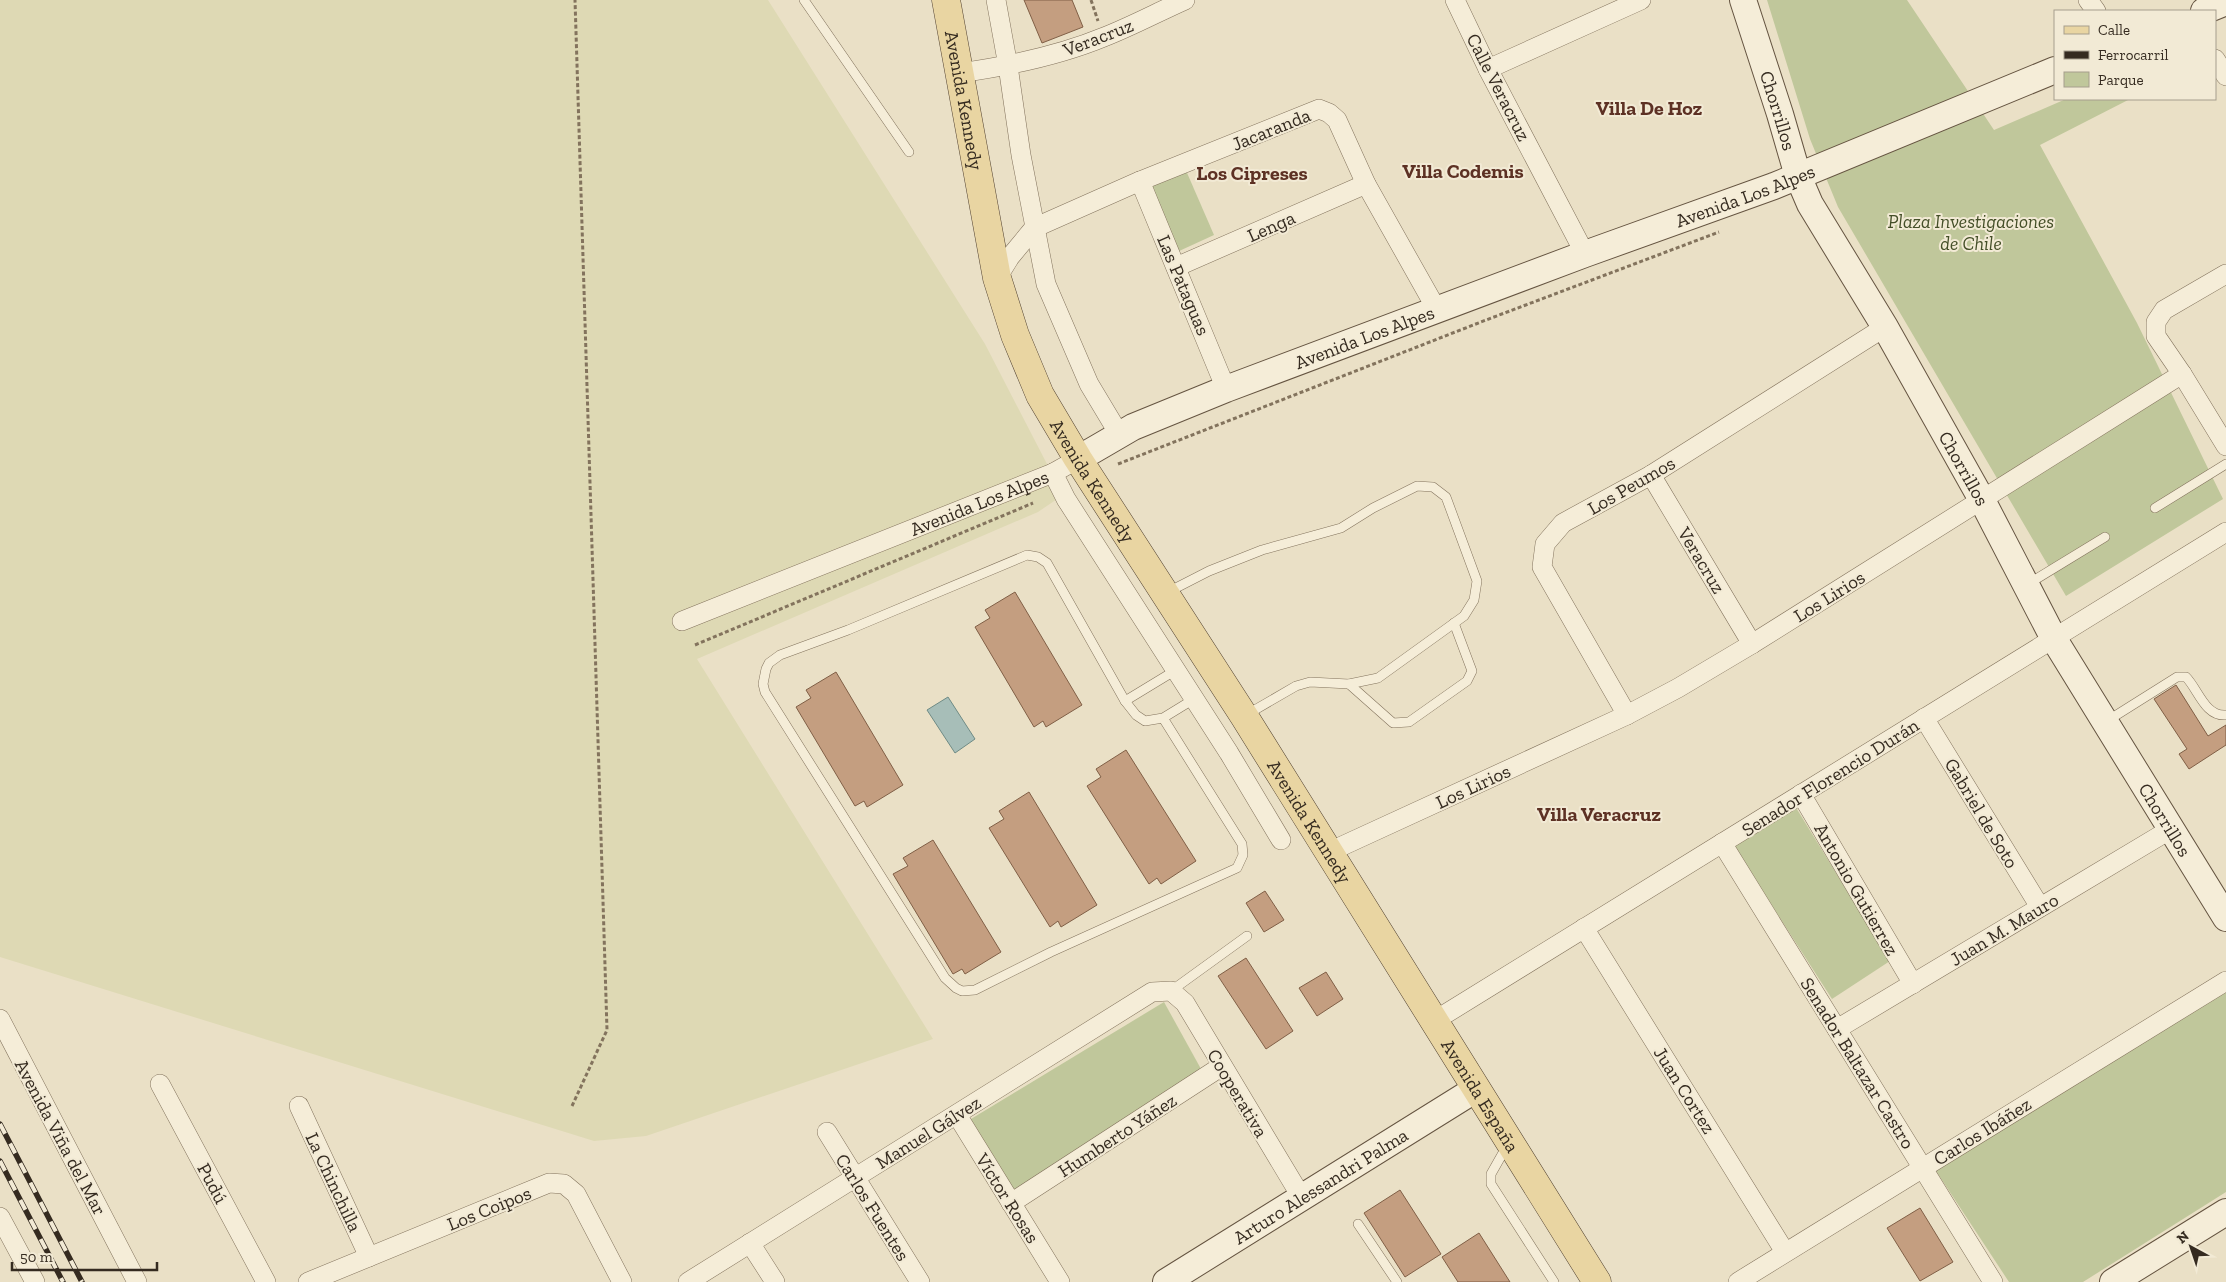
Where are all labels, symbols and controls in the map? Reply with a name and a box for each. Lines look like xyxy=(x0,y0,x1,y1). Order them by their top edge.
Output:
legend xyxy=(2054,10,2216,100)
street label: Veracruz xyxy=(1059,14,1137,62)
text: Calle xyxy=(2098,21,2130,39)
street label: Avenida Kennedy xyxy=(940,29,988,172)
street label: Calle Veracruz xyxy=(1462,30,1536,145)
text: Ferrocarril xyxy=(2098,46,2168,64)
street label: Chorrillos xyxy=(1755,68,1801,153)
text: Parque xyxy=(2098,71,2144,89)
district label: Villa De Hoz xyxy=(1596,96,1703,120)
street label: Jacaranda xyxy=(1228,103,1314,156)
district label: Villa Codemis xyxy=(1402,159,1524,183)
street label: Avenida Los Alpes xyxy=(1672,159,1818,233)
district label: Los Cipreses xyxy=(1196,161,1308,185)
street label: Lenga xyxy=(1244,206,1299,247)
park label: Plaza Investigaciones de Chile xyxy=(1888,210,2054,255)
street label: Las Pataguas xyxy=(1152,231,1215,339)
street label: Avenida Los Alpes xyxy=(1292,301,1438,374)
street label: Avenida Kennedy xyxy=(1045,415,1140,547)
street label: Chorrillos xyxy=(1934,427,1994,510)
street label: Los Peumos xyxy=(1583,451,1679,520)
street label: Avenida Los Alpes xyxy=(907,465,1052,541)
street label: Veracruz xyxy=(1672,522,1730,598)
street label: Los Lirios xyxy=(1789,566,1869,627)
street label: Senador Florencio Durán xyxy=(1737,713,1923,841)
street label: Gabriel de Soto xyxy=(1940,754,2024,873)
street label: Avenida Kennedy xyxy=(1262,756,1357,888)
street label: Los Lirios xyxy=(1432,759,1514,814)
street label: Chorrillos xyxy=(2134,779,2196,861)
district label: Villa Veracruz xyxy=(1537,802,1661,826)
street label: Antonio Gutierrez xyxy=(1809,819,1904,960)
street label: Juan M. Mauro xyxy=(1946,888,2063,971)
street label: Senador Baltazar Castro xyxy=(1795,973,1920,1153)
street label: Avenida España xyxy=(1436,1035,1524,1157)
street label: Juan Cortez xyxy=(1649,1043,1720,1138)
street label: Cooperativa xyxy=(1202,1045,1273,1142)
street label: Avenida Viña del Mar xyxy=(10,1055,111,1219)
street label: Humberto Yáñez xyxy=(1054,1088,1181,1182)
street label: Manuel Gálvez xyxy=(871,1091,985,1174)
street label: Carlos Ibáñez xyxy=(1929,1092,2035,1171)
street label: Arturo Alessandri Palma xyxy=(1229,1123,1412,1249)
street label: La Chinchilla xyxy=(301,1129,367,1236)
street label: Víctor Rosas xyxy=(970,1148,1044,1248)
street label: Carlos Fuentes xyxy=(830,1149,915,1265)
street label: Pudú xyxy=(192,1159,233,1208)
street label: Los Coipos xyxy=(444,1181,535,1236)
north arrow xyxy=(2166,1222,2216,1272)
text: N xyxy=(2173,1227,2193,1247)
scale bar xyxy=(12,1240,158,1272)
text: 50 m xyxy=(20,1248,53,1266)

